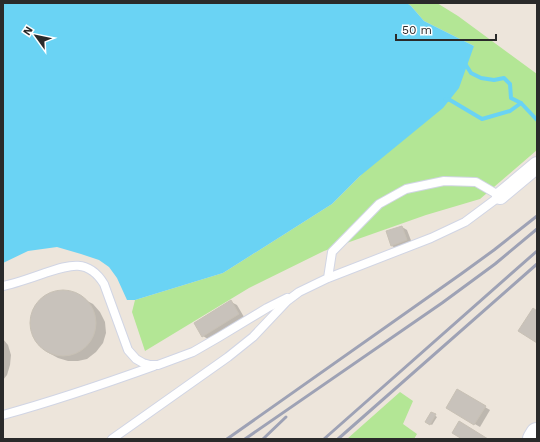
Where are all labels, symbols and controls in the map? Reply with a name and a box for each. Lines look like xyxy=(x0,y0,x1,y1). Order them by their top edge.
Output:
north arrow xyxy=(16,16,56,56)
scale bar xyxy=(396,16,496,42)
text: 50 m xyxy=(402,23,432,37)
text: N xyxy=(20,24,36,38)

